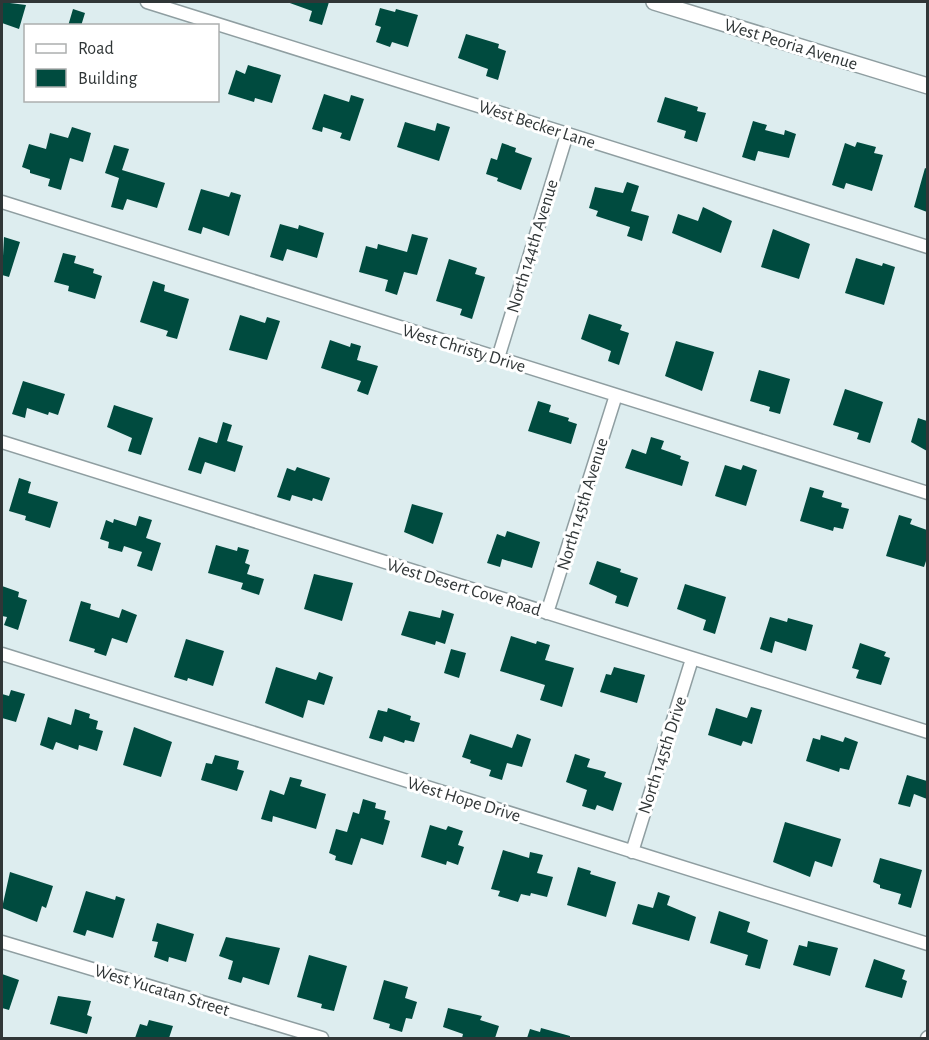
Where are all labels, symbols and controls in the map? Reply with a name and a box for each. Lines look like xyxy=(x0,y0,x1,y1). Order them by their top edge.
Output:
street label: West Peoria Avenue xyxy=(722,16,860,74)
legend xyxy=(24,24,219,102)
text: Road xyxy=(78,40,114,58)
text: Building xyxy=(78,70,138,88)
street label: West Becker Lane xyxy=(476,98,597,152)
street label: North 144th Avenue xyxy=(504,177,562,315)
street label: West Christy Drive xyxy=(400,322,528,376)
street label: North 145th Avenue xyxy=(554,436,612,573)
street label: West Desert Cove Road xyxy=(384,556,543,620)
street label: North 145th Drive xyxy=(635,694,690,816)
street label: West Hope Drive xyxy=(405,774,523,826)
street label: West Yucatan Street xyxy=(92,962,232,1020)

